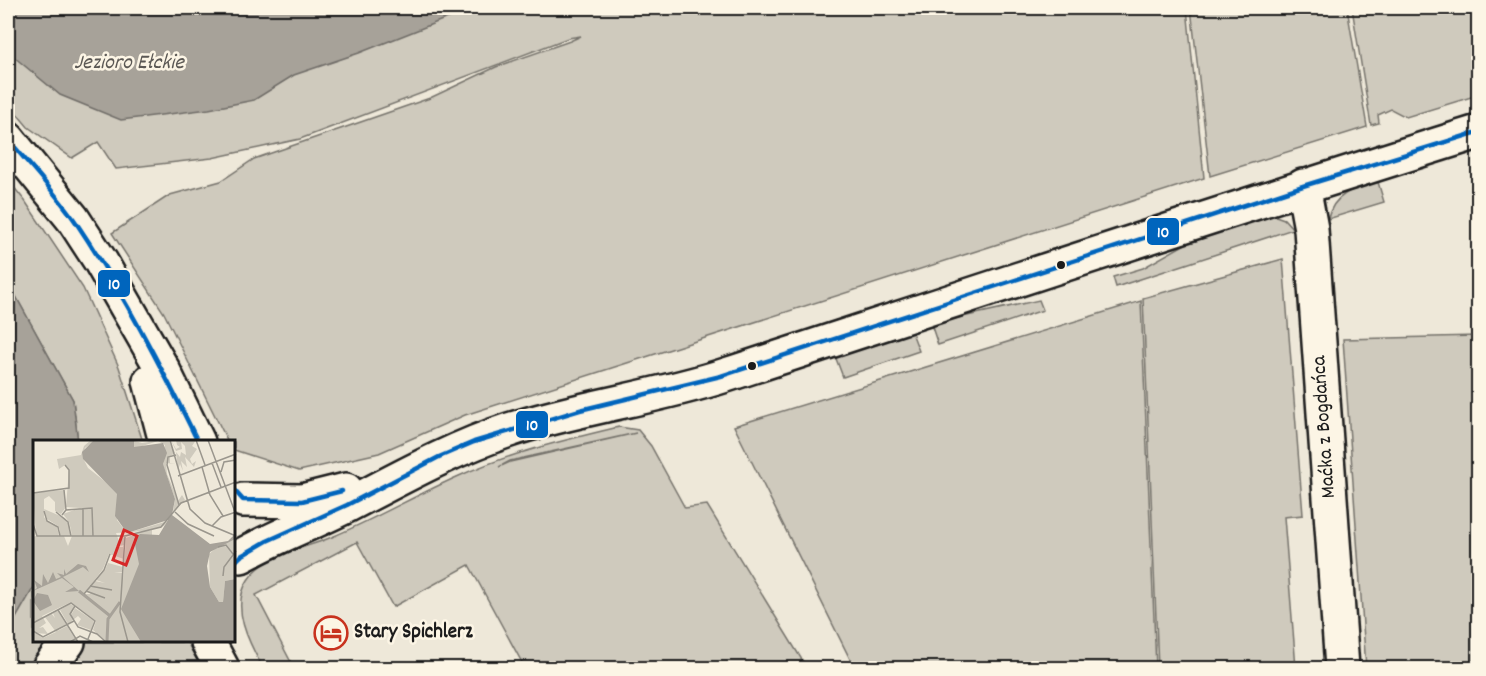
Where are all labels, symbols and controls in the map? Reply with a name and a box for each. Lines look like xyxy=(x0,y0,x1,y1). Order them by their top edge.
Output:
water label: Jezioro Ełckie xyxy=(74,48,185,79)
line badge: 10 xyxy=(1146,217,1180,246)
text: 10 xyxy=(1157,222,1169,245)
unlabelled marker xyxy=(1055,259,1067,271)
line badge: 10 xyxy=(97,269,131,298)
text: 10 xyxy=(108,274,120,297)
street label: Maćka z Bogdańca xyxy=(1305,354,1345,499)
unlabelled marker xyxy=(746,360,758,372)
line badge: 10 xyxy=(515,410,549,439)
text: 10 xyxy=(526,415,538,438)
inset map xyxy=(33,440,236,643)
hotel icon: Stary Spichlerz xyxy=(313,615,349,651)
place label: Stary Spichlerz xyxy=(354,618,474,648)

